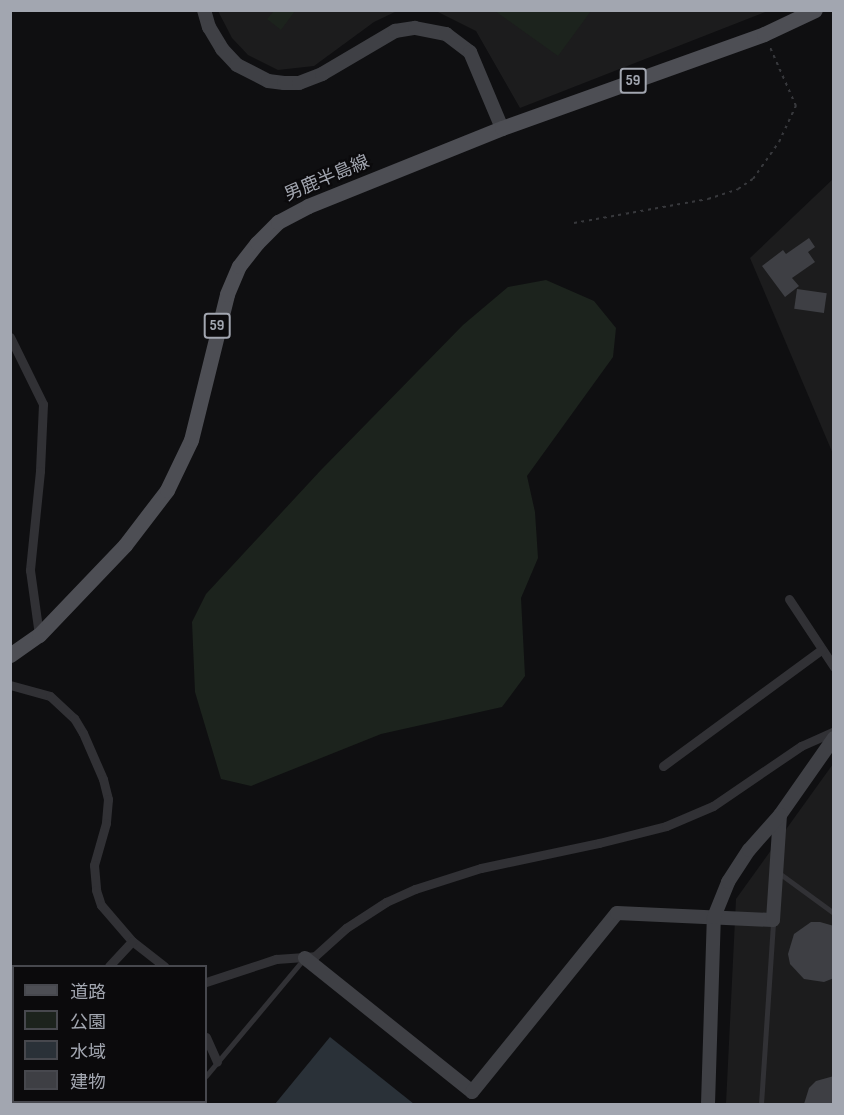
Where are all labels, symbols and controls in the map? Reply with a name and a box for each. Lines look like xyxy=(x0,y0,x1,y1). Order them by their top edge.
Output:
road number: 59 xyxy=(620,68,646,94)
street label: 男鹿半島線 xyxy=(281,151,373,207)
road number: 59 xyxy=(204,313,230,339)
legend xyxy=(12,965,207,1103)
text: 道路 xyxy=(70,982,106,1003)
text: 公園 xyxy=(70,1012,106,1033)
text: 水域 xyxy=(70,1042,106,1063)
text: 建物 xyxy=(70,1072,106,1093)

